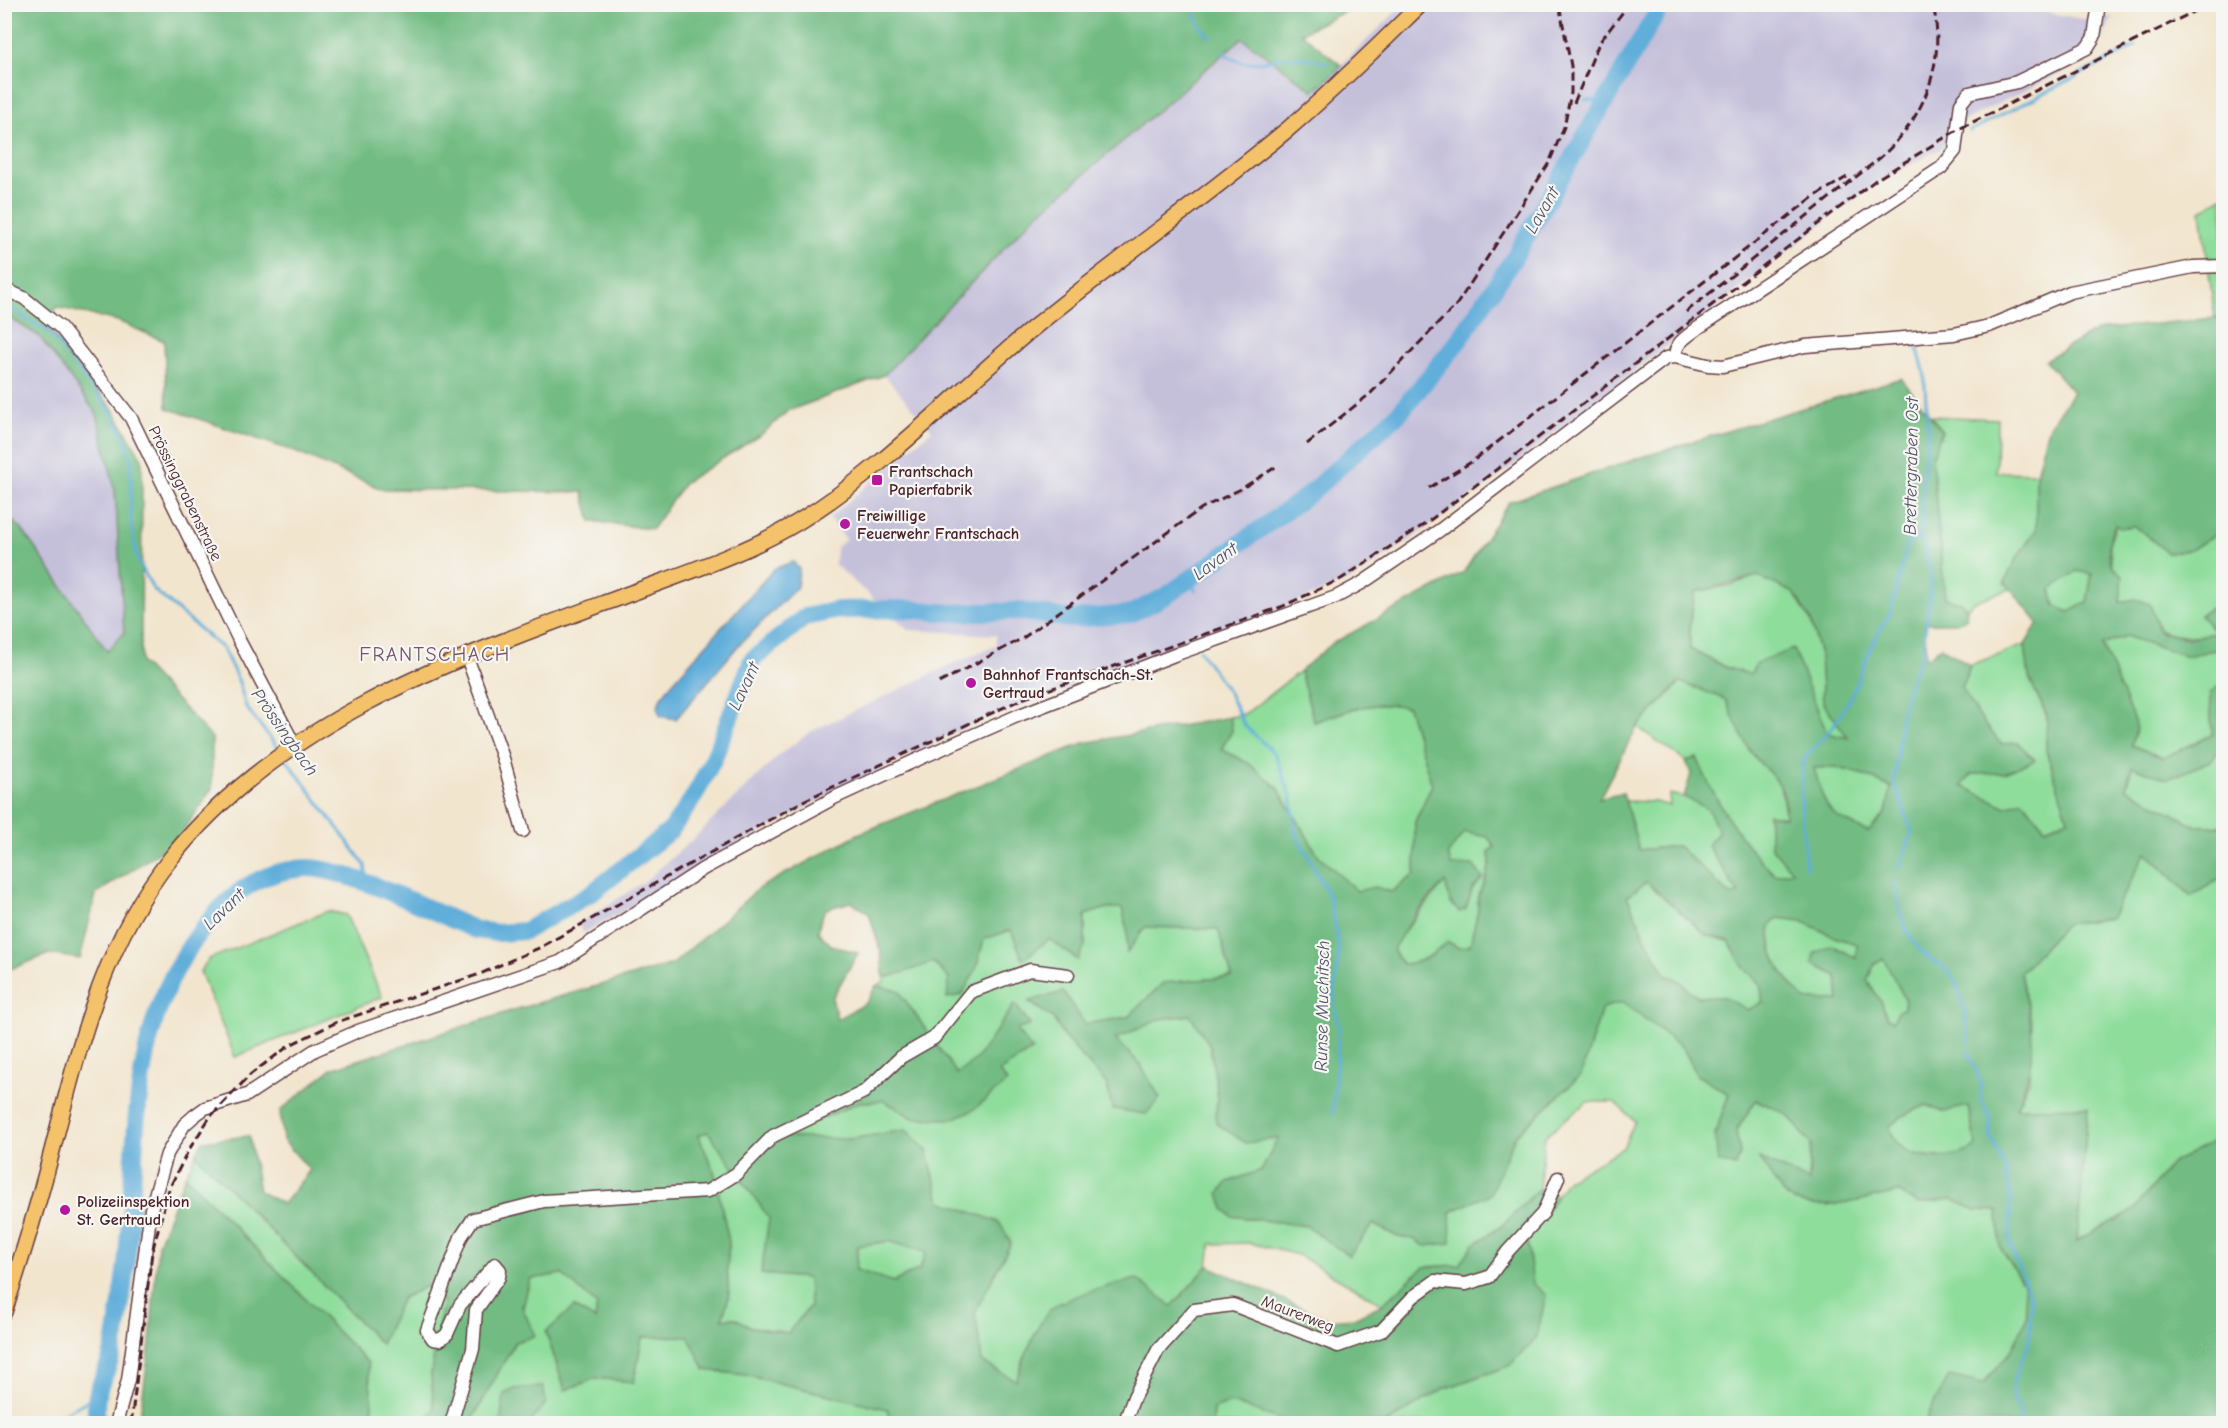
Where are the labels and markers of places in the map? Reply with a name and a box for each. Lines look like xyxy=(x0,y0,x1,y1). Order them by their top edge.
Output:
place label: Frantschach Papierfabrik xyxy=(889,463,973,499)
marker: Frantschach Papierfabrik xyxy=(870,473,884,487)
place label: Freiwillige Feuerwehr Frantschach xyxy=(857,507,1019,543)
marker: Freiwillige Feuerwehr Frantschach xyxy=(838,517,852,531)
place label: Bahnhof Frantschach-St. Gertraud xyxy=(983,666,1153,702)
marker: Bahnhof Frantschach-St. Gertraud xyxy=(964,676,978,690)
place label: Polizeiinspektion St. Gertraud xyxy=(77,1193,190,1229)
marker: Polizeiinspektion St. Gertraud xyxy=(58,1203,72,1217)

